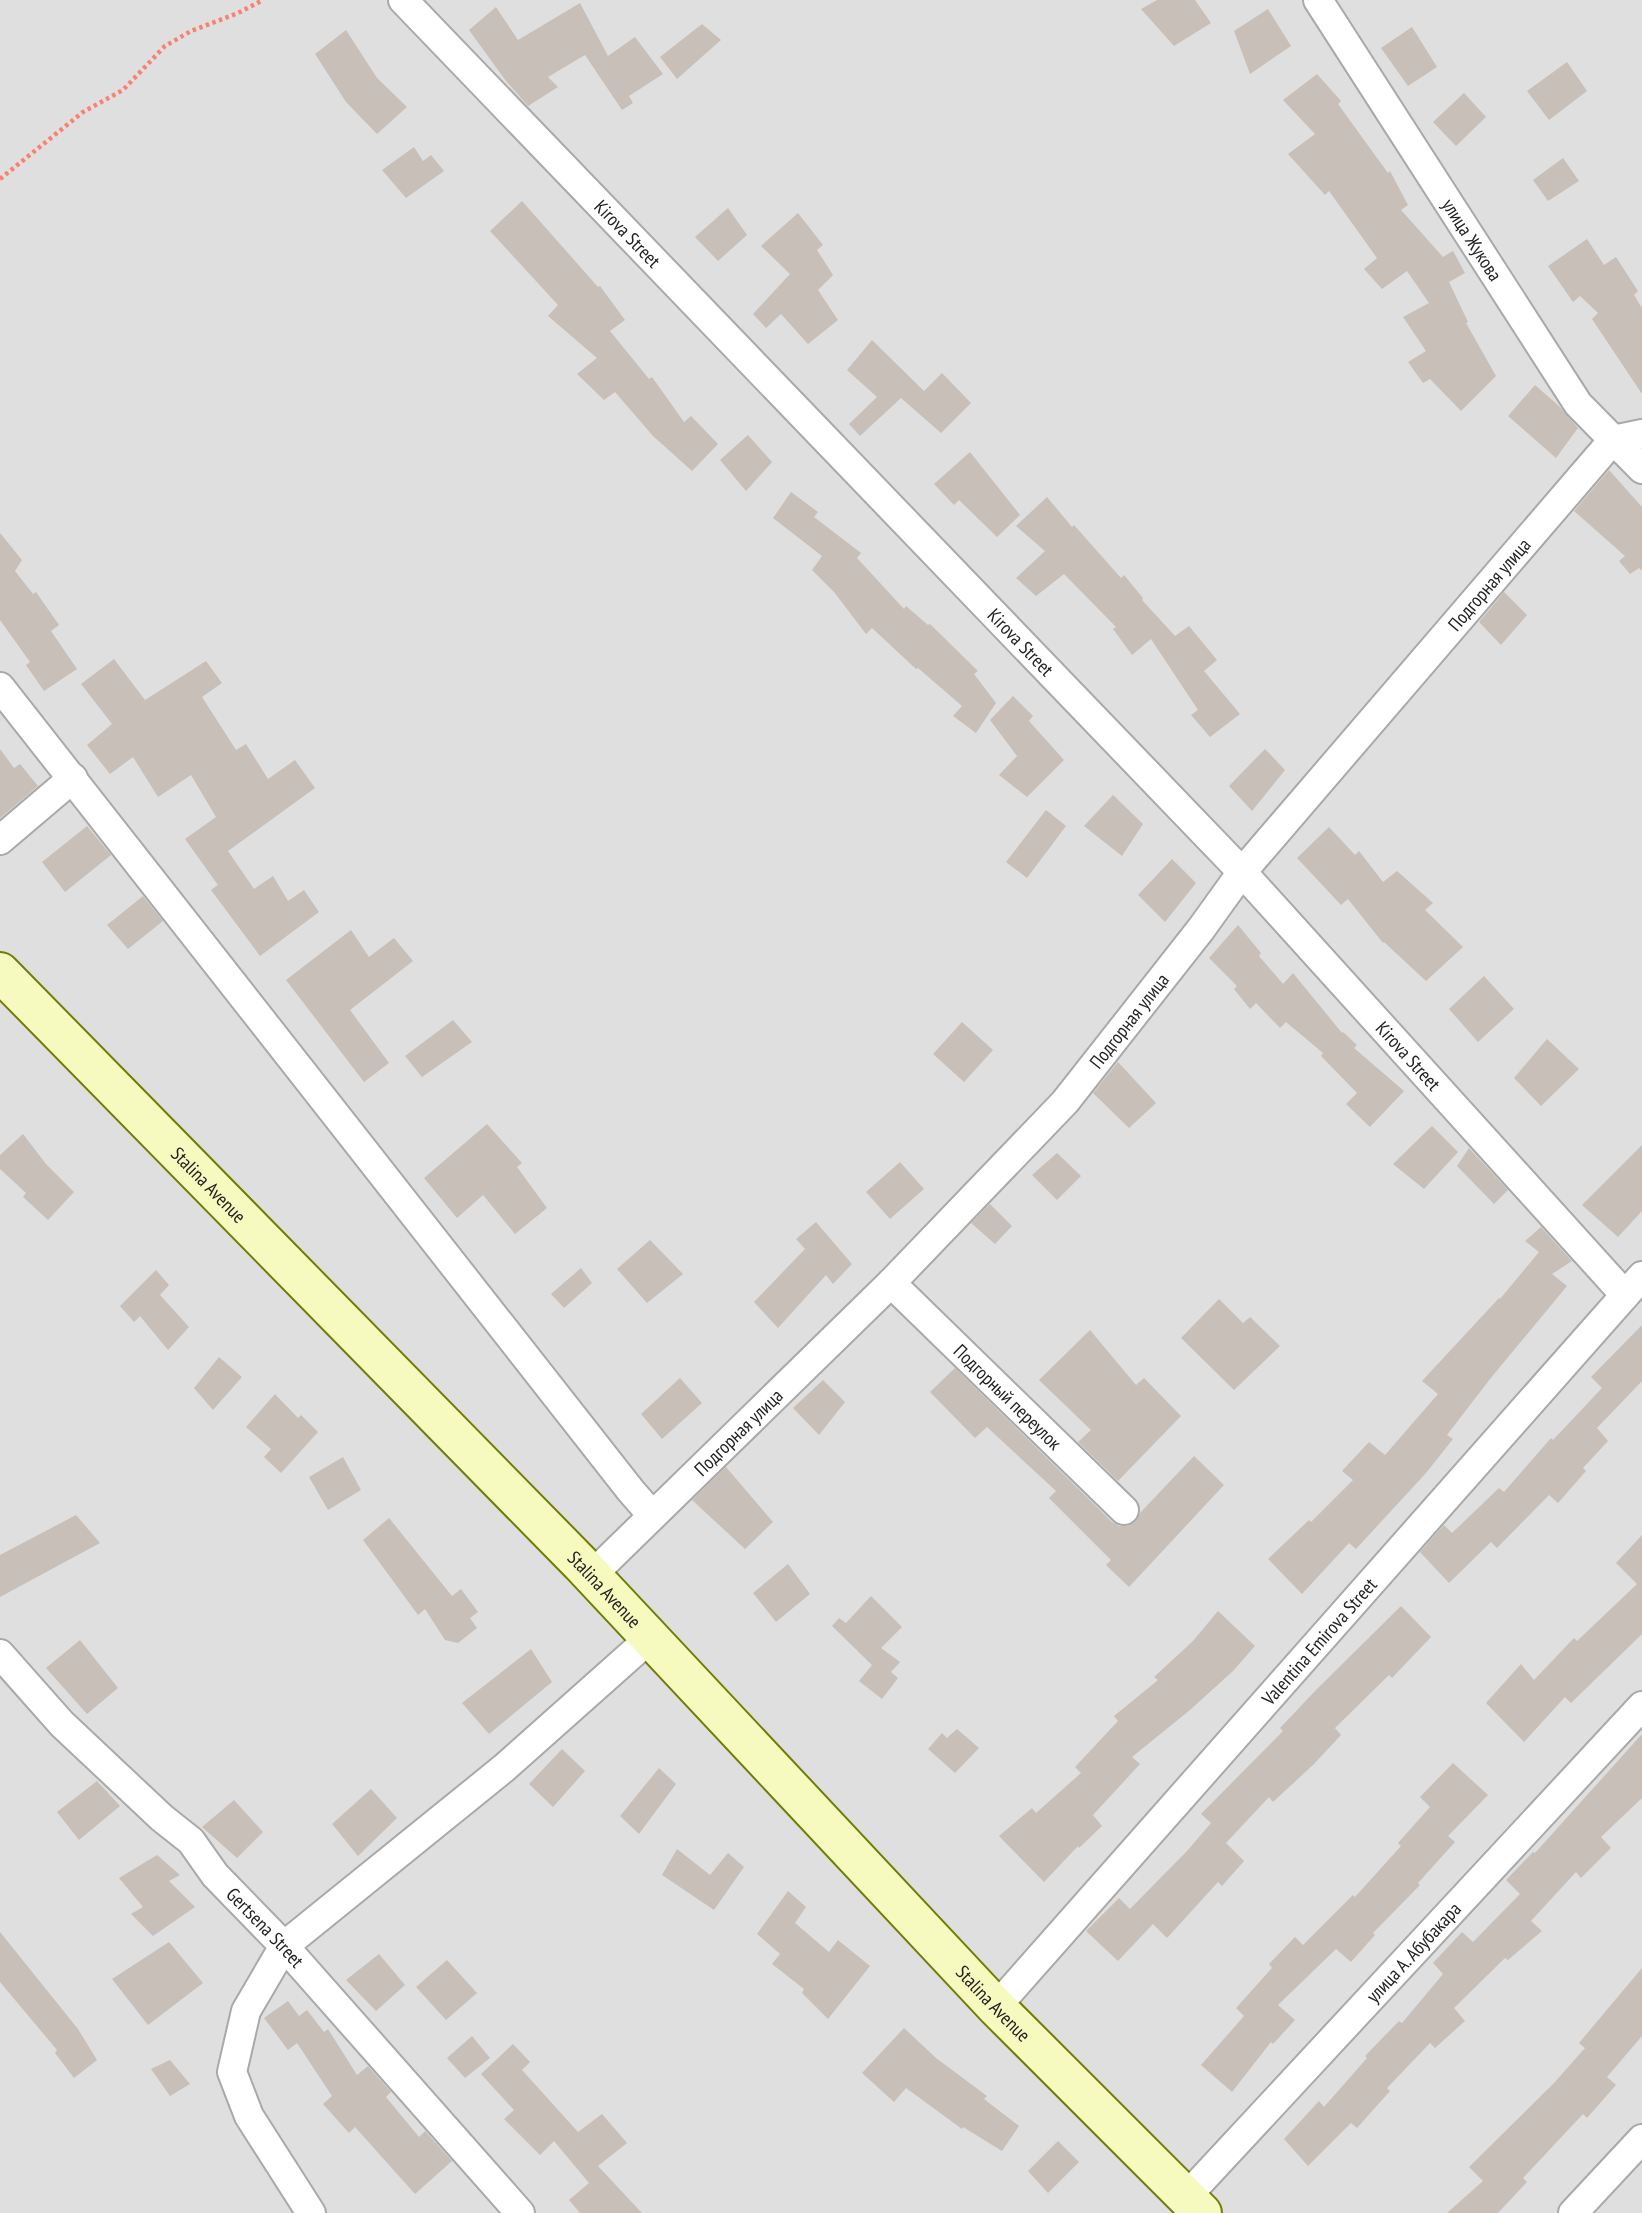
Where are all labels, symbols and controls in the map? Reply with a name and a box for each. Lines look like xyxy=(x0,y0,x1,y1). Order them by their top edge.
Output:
street label: Kirova Street xyxy=(589,194,666,273)
street label: улица Жукова xyxy=(1437,194,1508,285)
street label: Подгорная улица xyxy=(1443,533,1535,636)
street label: Kirova Street xyxy=(983,603,1059,682)
street label: Подгорная улица xyxy=(1084,968,1174,1073)
street label: Kirova Street xyxy=(1371,1016,1446,1096)
street label: Stalina Avenue xyxy=(166,1142,251,1228)
street label: Подгорный переулок xyxy=(949,1339,1067,1455)
street label: Подгорная улица xyxy=(689,1384,788,1481)
street label: Stalina Avenue xyxy=(563,1546,647,1633)
street label: Valentina Emirova Street xyxy=(1256,1572,1382,1711)
street label: Gertsena Street xyxy=(222,1882,310,1973)
street label: улица А. Абубакара xyxy=(1361,1897,1466,2007)
street label: Stalina Avenue xyxy=(951,1960,1036,2047)

